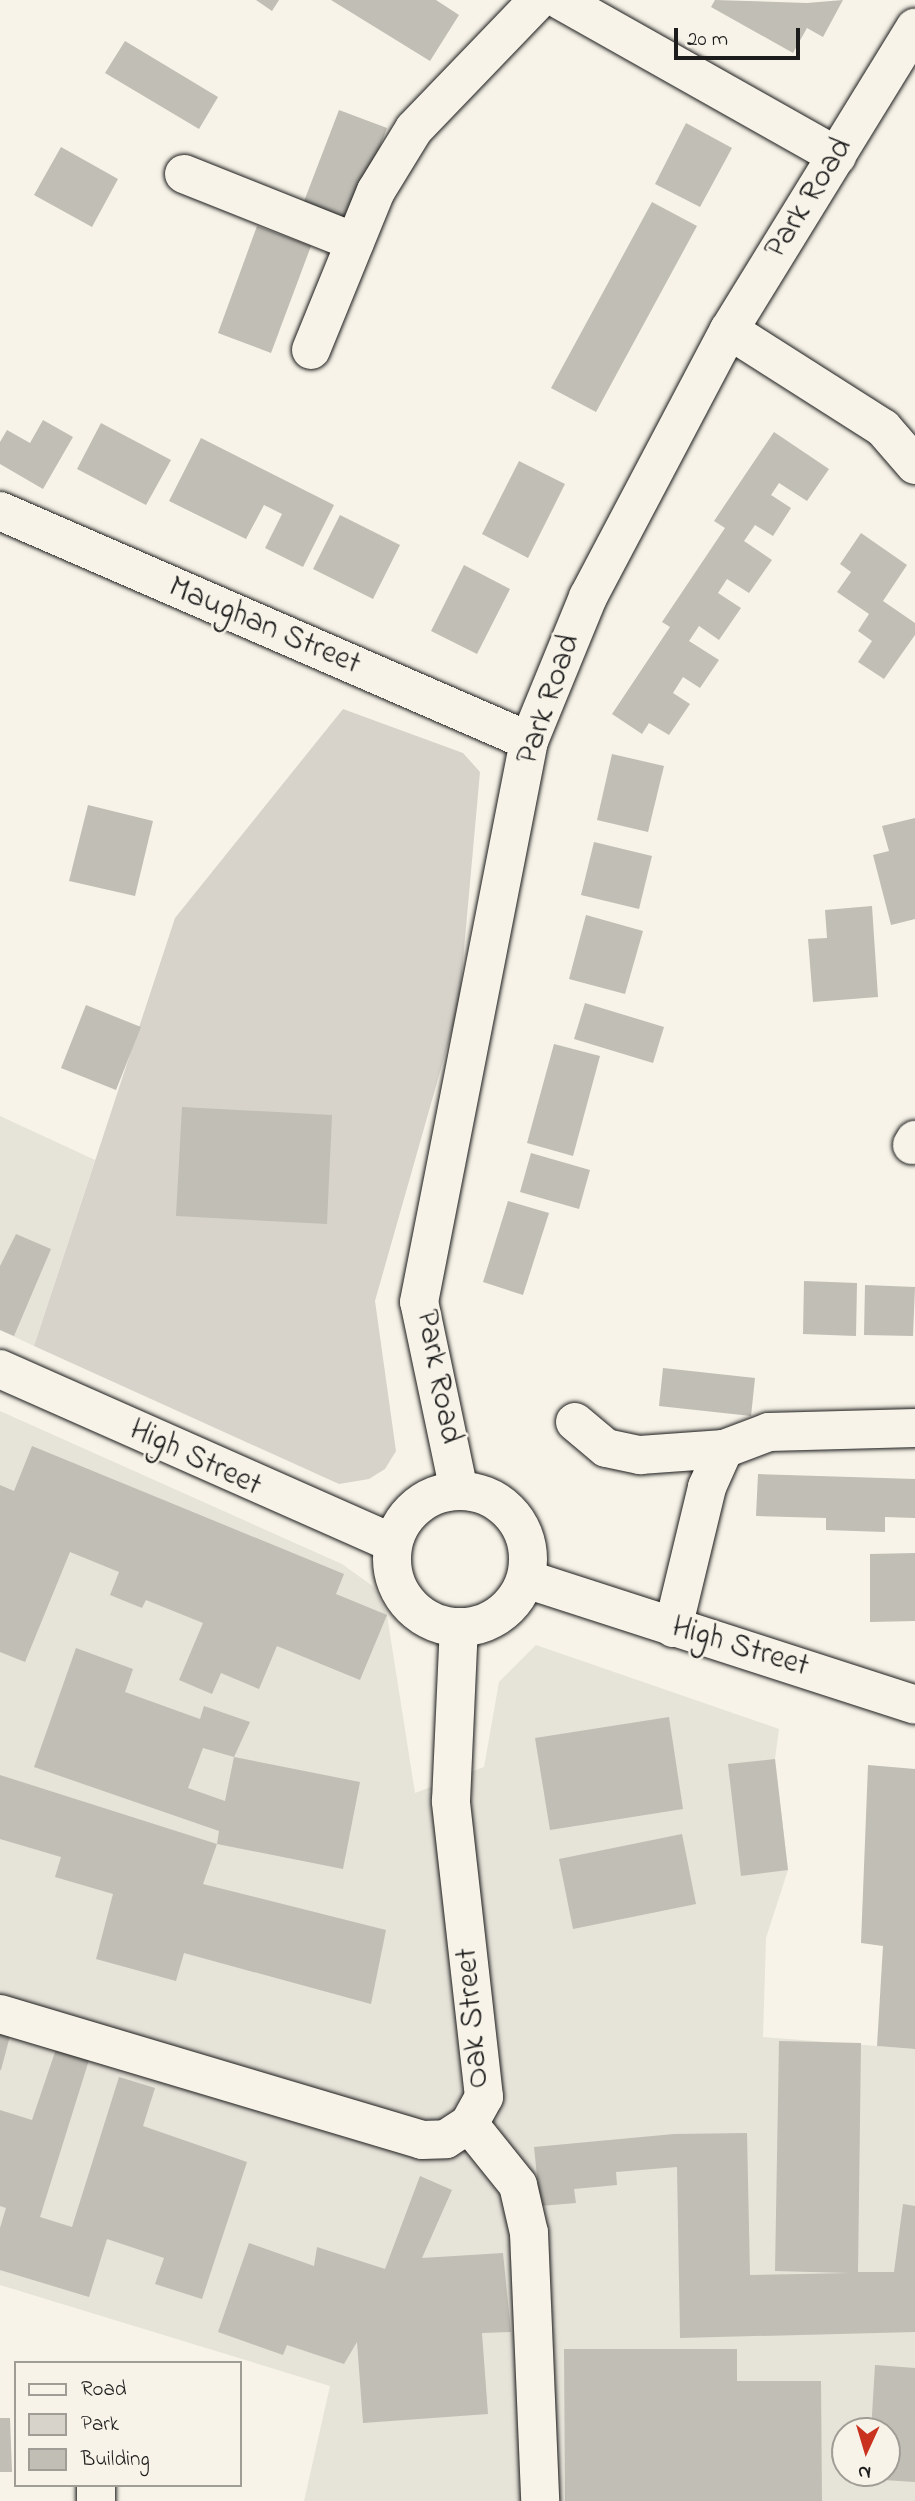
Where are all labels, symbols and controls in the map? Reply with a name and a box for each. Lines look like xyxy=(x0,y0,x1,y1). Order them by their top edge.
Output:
scale bar xyxy=(677,14,803,58)
text: 20 m xyxy=(687,25,728,55)
street label: Park Road xyxy=(758,131,862,267)
street label: Maughan Street xyxy=(162,569,366,685)
street label: Park Road xyxy=(510,630,590,770)
street label: Park Road xyxy=(405,1307,469,1447)
street label: High Street xyxy=(123,1412,267,1506)
street label: High Street xyxy=(667,1609,813,1687)
street label: Oak Street xyxy=(449,1946,499,2090)
legend xyxy=(14,2361,242,2487)
text: Road xyxy=(81,2375,127,2405)
text: Park xyxy=(81,2410,119,2440)
north arrow xyxy=(831,2417,901,2487)
text: Building xyxy=(81,2445,150,2475)
text: N xyxy=(857,2458,872,2485)

